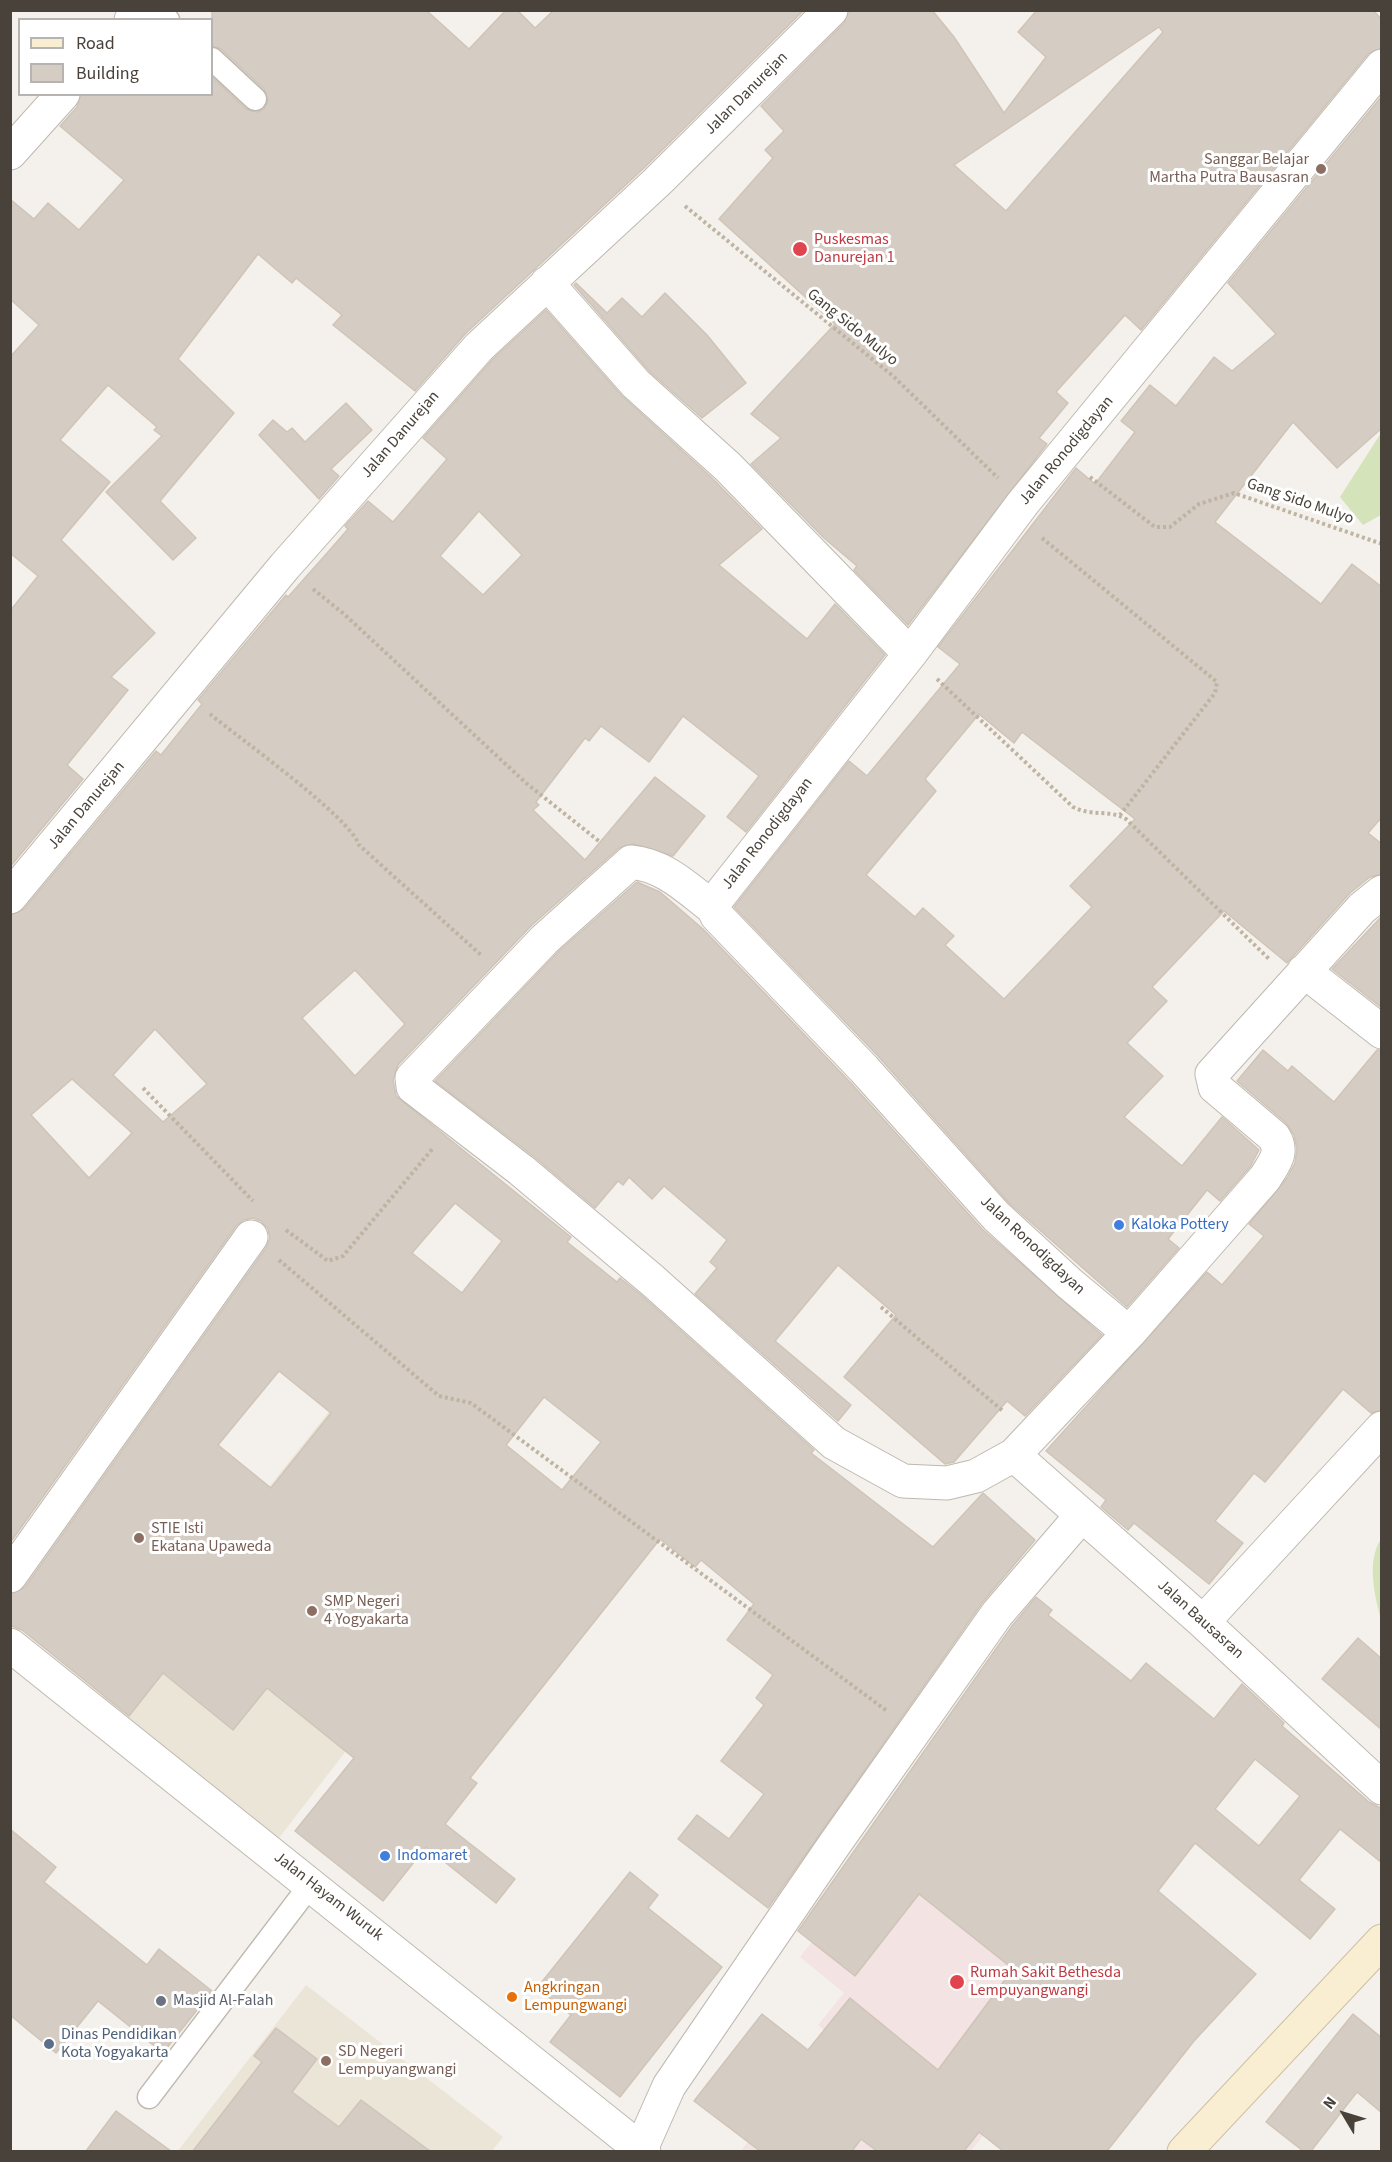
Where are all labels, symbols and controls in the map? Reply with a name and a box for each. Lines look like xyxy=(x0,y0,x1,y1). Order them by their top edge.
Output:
legend xyxy=(18,18,213,96)
text: Road xyxy=(76,31,115,56)
street label: Jalan Danurejan xyxy=(702,49,792,139)
text: Building xyxy=(76,61,139,86)
place label: Sanggar Belajar Martha Putra Bausasran xyxy=(1149,150,1309,188)
marker: Sanggar Belajar Martha Putra Bausasran xyxy=(1314,162,1328,176)
place label: Puskesmas Danurejan 1 xyxy=(814,230,895,268)
marker: Puskesmas Danurejan 1 xyxy=(791,240,809,258)
street label: Gang Sido Mulyo xyxy=(803,285,901,371)
street label: Jalan Danurejan xyxy=(358,387,444,483)
street label: Jalan Ronodigdayan xyxy=(1016,393,1118,509)
street label: Gang Sido Mulyo xyxy=(1244,475,1356,529)
street label: Jalan Danurejan xyxy=(45,758,129,854)
street label: Jalan Ronodigdayan xyxy=(718,774,818,894)
street label: Jalan Ronodigdayan xyxy=(976,1192,1088,1300)
place label: Kaloka Pottery xyxy=(1131,1215,1229,1235)
marker: Kaloka Pottery xyxy=(1112,1218,1126,1232)
place label: STIE Isti Ekatana Upaweda xyxy=(151,1519,272,1557)
marker: STIE Isti Ekatana Upaweda xyxy=(132,1531,146,1545)
street label: Jalan Bausasran xyxy=(1153,1576,1247,1664)
place label: SMP Negeri 4 Yogyakarta xyxy=(324,1592,409,1630)
marker: SMP Negeri 4 Yogyakarta xyxy=(305,1604,319,1618)
place label: Indomaret xyxy=(397,1846,467,1866)
street label: Jalan Hayam Wuruk xyxy=(270,1848,386,1946)
marker: Indomaret xyxy=(378,1849,392,1863)
place label: Rumah Sakit Bethesda Lempuyangwangi xyxy=(970,1963,1121,2001)
marker: Rumah Sakit Bethesda Lempuyangwangi xyxy=(948,1973,966,1991)
place label: Angkringan Lempungwangi xyxy=(524,1978,627,2016)
marker: Angkringan Lempungwangi xyxy=(505,1990,519,2004)
place label: Masjid Al-Falah xyxy=(173,1991,273,2011)
marker: Masjid Al-Falah xyxy=(154,1994,168,2008)
place label: Dinas Pendidikan Kota Yogyakarta xyxy=(61,2025,177,2063)
marker: Dinas Pendidikan Kota Yogyakarta xyxy=(42,2037,56,2051)
place label: SD Negeri Lempuyangwangi xyxy=(338,2042,457,2080)
marker: SD Negeri Lempuyangwangi xyxy=(319,2054,333,2068)
north arrow xyxy=(1314,2084,1374,2144)
text: N xyxy=(1318,2092,1342,2114)

